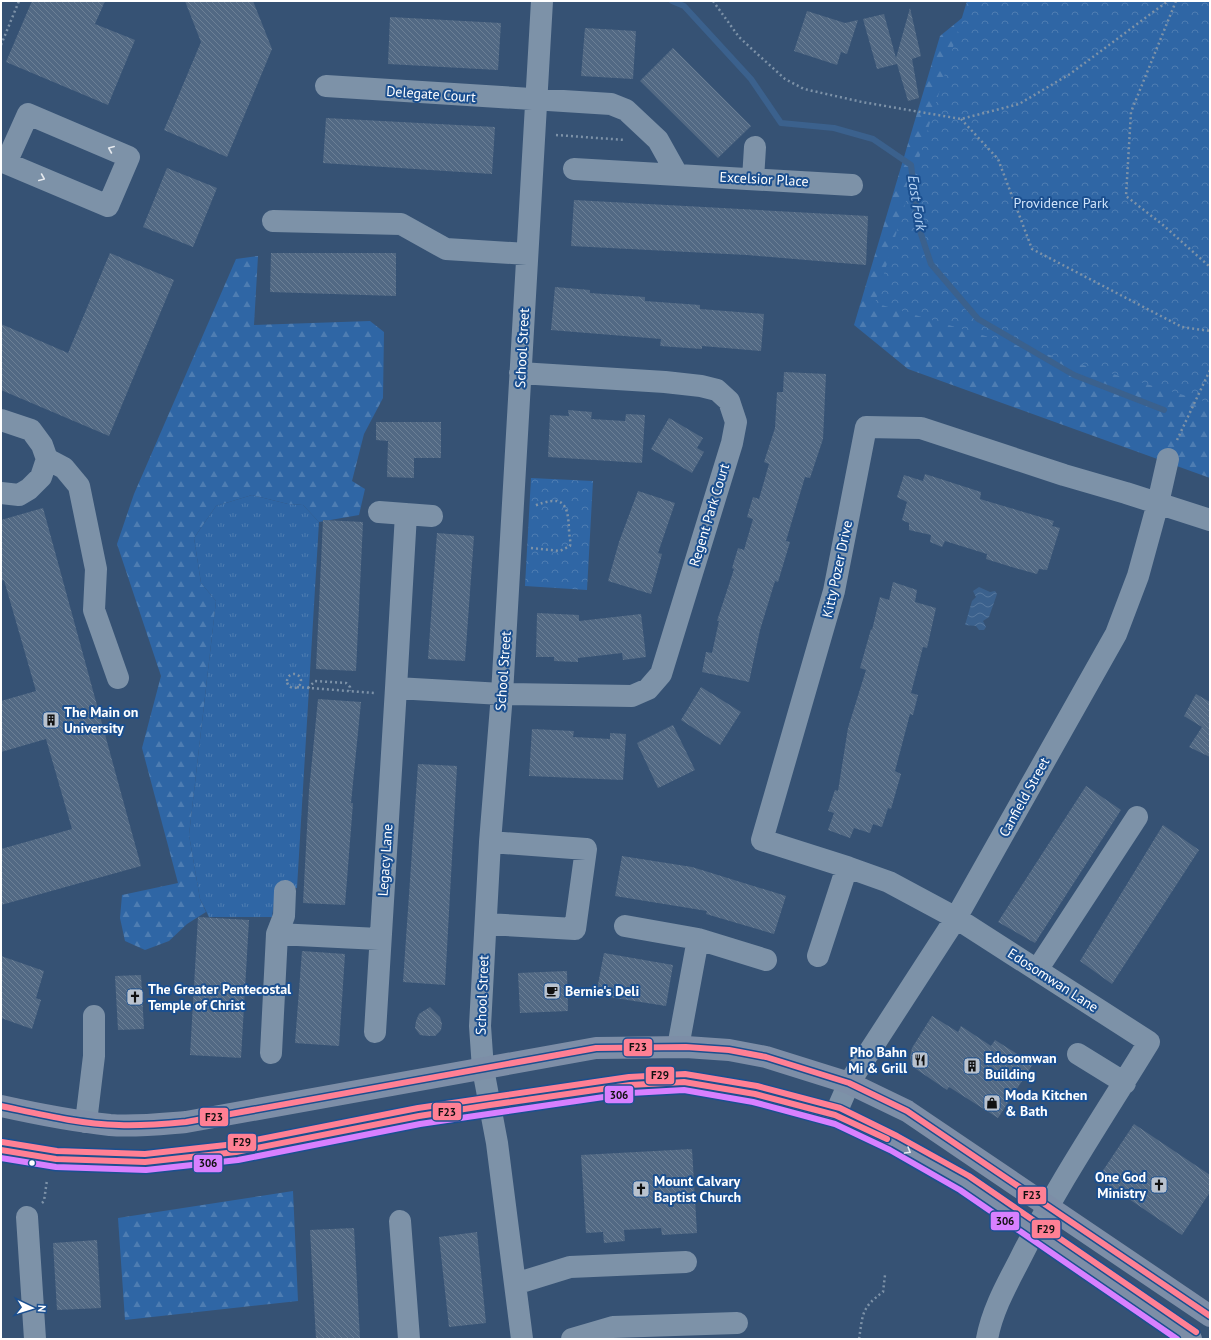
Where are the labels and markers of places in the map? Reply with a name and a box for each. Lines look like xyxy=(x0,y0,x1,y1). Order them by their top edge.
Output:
place label: The Main on University xyxy=(64,703,138,737)
building icon: The Main on University xyxy=(41,710,61,730)
place label: The Greater Pentecostal Temple of Christ xyxy=(148,980,292,1014)
cafe icon: Bernie's Deli xyxy=(542,981,562,1001)
place label: Bernie's Deli xyxy=(565,982,639,1000)
church icon: The Greater Pentecostal Temple of Christ xyxy=(125,987,145,1007)
place label: Pho Bahn Mi & Grill xyxy=(848,1043,908,1077)
place label: Edosomwan Building xyxy=(985,1049,1057,1083)
restaurant icon: Pho Bahn Mi & Grill xyxy=(910,1050,930,1070)
building icon: Edosomwan Building xyxy=(962,1056,982,1076)
place label: Moda Kitchen & Bath xyxy=(1005,1086,1087,1120)
shop icon: Moda Kitchen & Bath xyxy=(982,1093,1002,1113)
unlabelled marker xyxy=(27,1158,37,1168)
place label: One God Ministry xyxy=(1095,1168,1146,1202)
place label: Mount Calvary Baptist Church xyxy=(654,1172,741,1206)
church icon: One God Ministry xyxy=(1149,1175,1169,1195)
church icon: Mount Calvary Baptist Church xyxy=(631,1179,651,1199)

